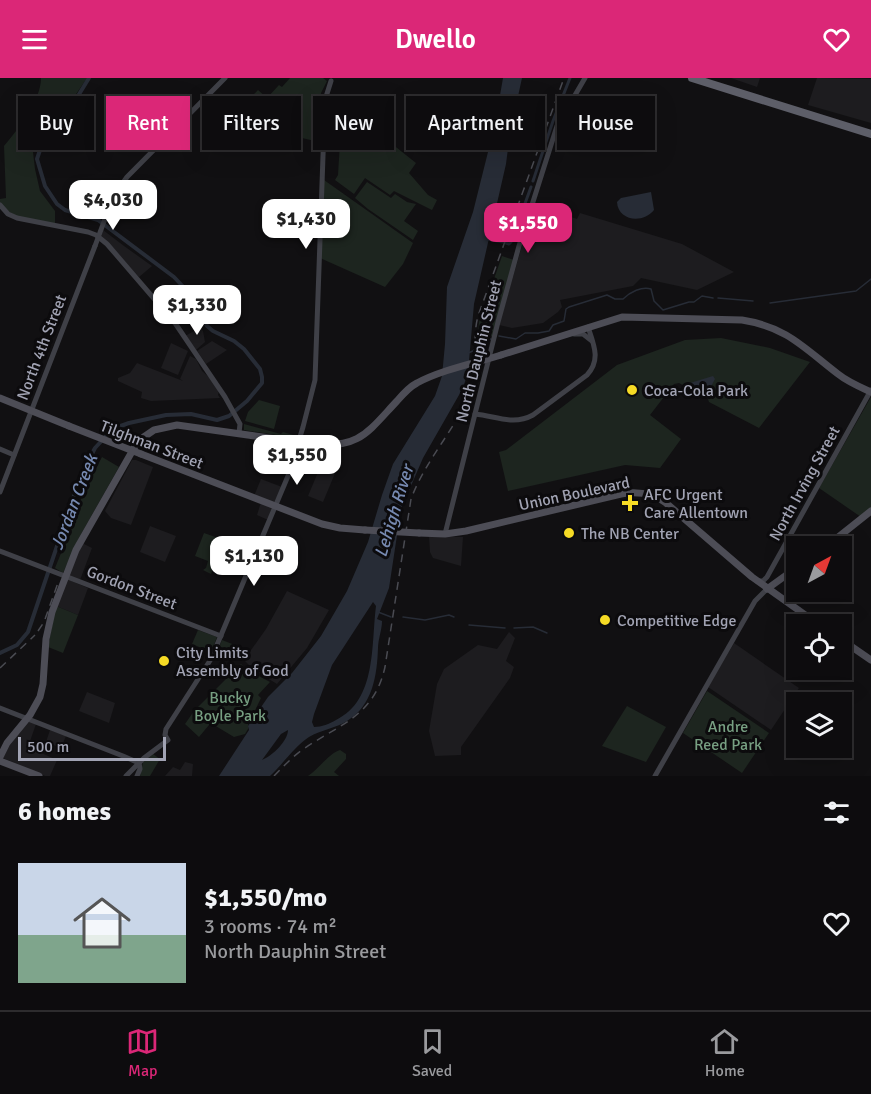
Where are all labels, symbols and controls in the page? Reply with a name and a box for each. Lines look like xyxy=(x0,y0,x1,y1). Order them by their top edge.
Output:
icon: menu xyxy=(18,23,51,56)
text: Dwello xyxy=(395,23,476,56)
icon: heart xyxy=(820,23,853,56)
chip: Buy xyxy=(18,96,94,150)
chip: Rent xyxy=(106,96,190,150)
chip: Filters xyxy=(202,96,301,150)
chip: New xyxy=(313,96,394,150)
chip: Apartment xyxy=(406,96,545,150)
chip: House xyxy=(557,96,655,150)
pin: $4,030 xyxy=(64,180,162,231)
text: $4,030 xyxy=(83,187,143,212)
pin: $1,430 xyxy=(257,199,355,250)
pin: $1,550 xyxy=(479,203,577,254)
text: $1,430 xyxy=(276,206,336,231)
text: $1,550 xyxy=(498,210,558,235)
street label: North Dauphin Street xyxy=(452,278,506,424)
pin: $1,330 xyxy=(148,285,246,336)
street label: North 4th Street xyxy=(13,291,71,403)
text: $1,330 xyxy=(167,292,227,317)
place label: Coca-Cola Park xyxy=(644,381,748,401)
marker: Coca-Cola Park xyxy=(625,383,639,397)
street label: Tilghman Street xyxy=(97,416,206,474)
street label: North Irving Street xyxy=(765,422,845,544)
pin: $1,550 xyxy=(248,435,346,486)
text: $1,550 xyxy=(267,442,327,467)
water label: Jordan Creek xyxy=(46,449,103,553)
water label: Lehigh River xyxy=(370,460,419,560)
street label: Union Boulevard xyxy=(517,472,632,516)
place label: AFC Urgent Care Allentown xyxy=(644,485,748,523)
marker: AFC Urgent Care Allentown xyxy=(621,494,639,512)
place label: The NB Center xyxy=(581,524,679,544)
marker: The NB Center xyxy=(562,526,576,540)
pin: $1,130 xyxy=(205,536,303,587)
north arrow xyxy=(786,536,852,602)
map controls xyxy=(786,536,852,758)
text: $1,130 xyxy=(224,543,284,568)
street label: Gordon Street xyxy=(84,562,180,614)
place label: Competitive Edge xyxy=(617,611,736,631)
marker: Competitive Edge xyxy=(598,613,612,627)
button: locate xyxy=(786,614,852,680)
place label: City Limits Assembly of God xyxy=(176,643,289,681)
marker: City Limits Assembly of God xyxy=(157,654,171,668)
park label: Bucky Boyle Park xyxy=(194,688,266,726)
button: layers xyxy=(786,692,852,758)
park label: Andre Reed Park xyxy=(694,717,762,755)
scale bar xyxy=(18,734,166,762)
text: 500 m xyxy=(27,737,69,757)
text: 6 homes xyxy=(18,796,111,828)
icon: filters xyxy=(820,796,853,829)
text: $1,550/mo xyxy=(204,882,327,914)
icon: home xyxy=(66,887,138,959)
icon: heart xyxy=(820,907,853,940)
text: 3 rooms · 74 m² xyxy=(204,914,337,939)
text: North Dauphin Street xyxy=(204,939,386,964)
tab: Map xyxy=(126,1025,159,1081)
tab: Saved xyxy=(412,1025,452,1081)
tab: Home xyxy=(705,1025,745,1081)

